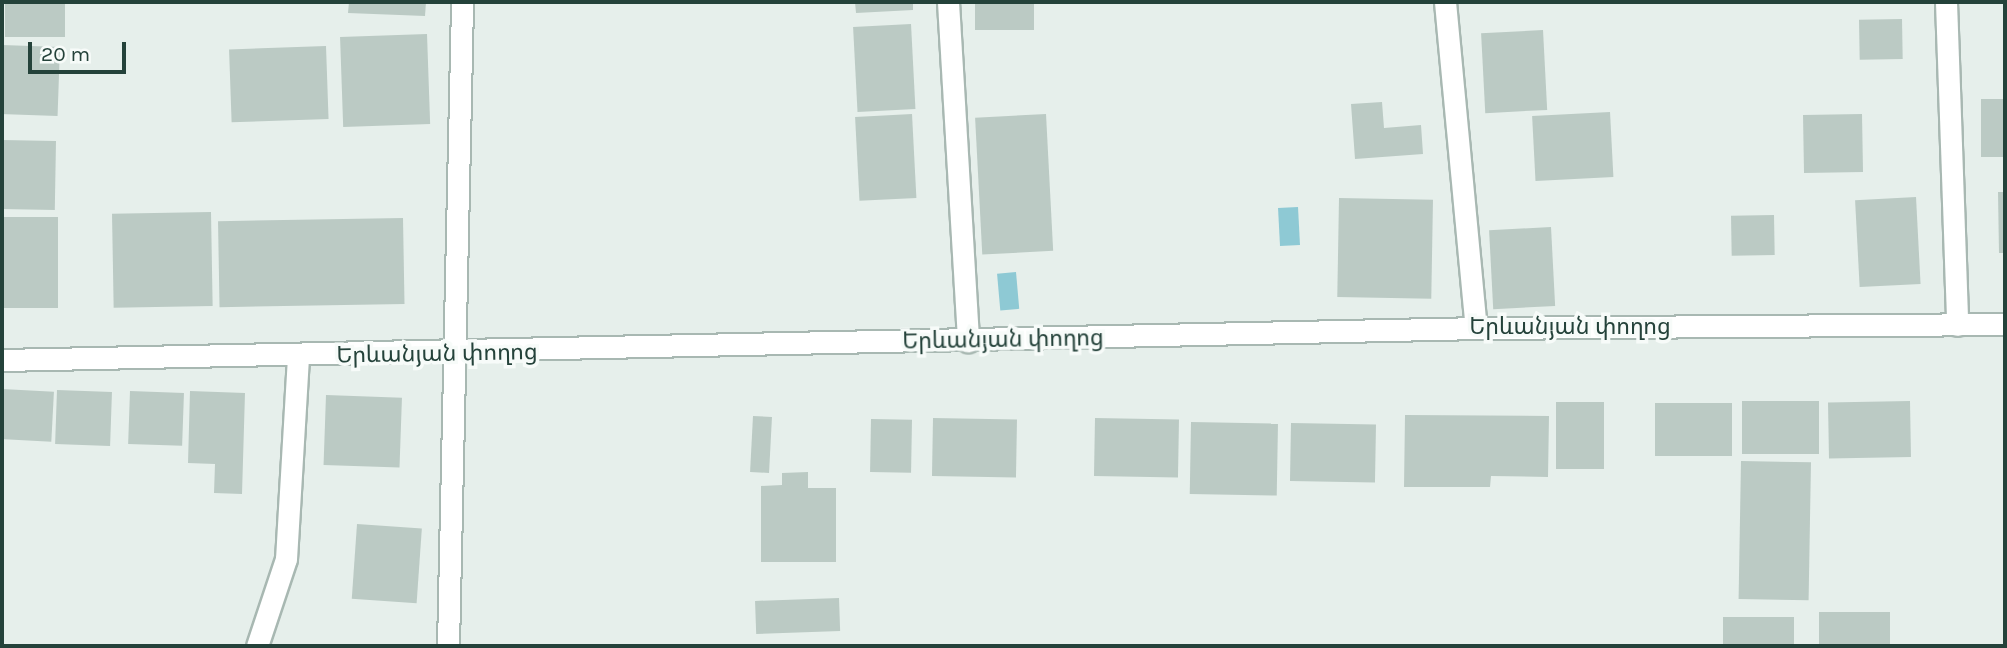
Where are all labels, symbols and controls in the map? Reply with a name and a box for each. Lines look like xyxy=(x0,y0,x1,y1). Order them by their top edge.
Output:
scale bar xyxy=(32,28,130,72)
text: 20 m xyxy=(41,42,90,66)
street label: Երևանյան փողոց xyxy=(1469,313,1671,341)
street label: Երևանյան փողոց xyxy=(902,324,1104,356)
street label: Երևանյան փողոց xyxy=(336,338,538,370)

